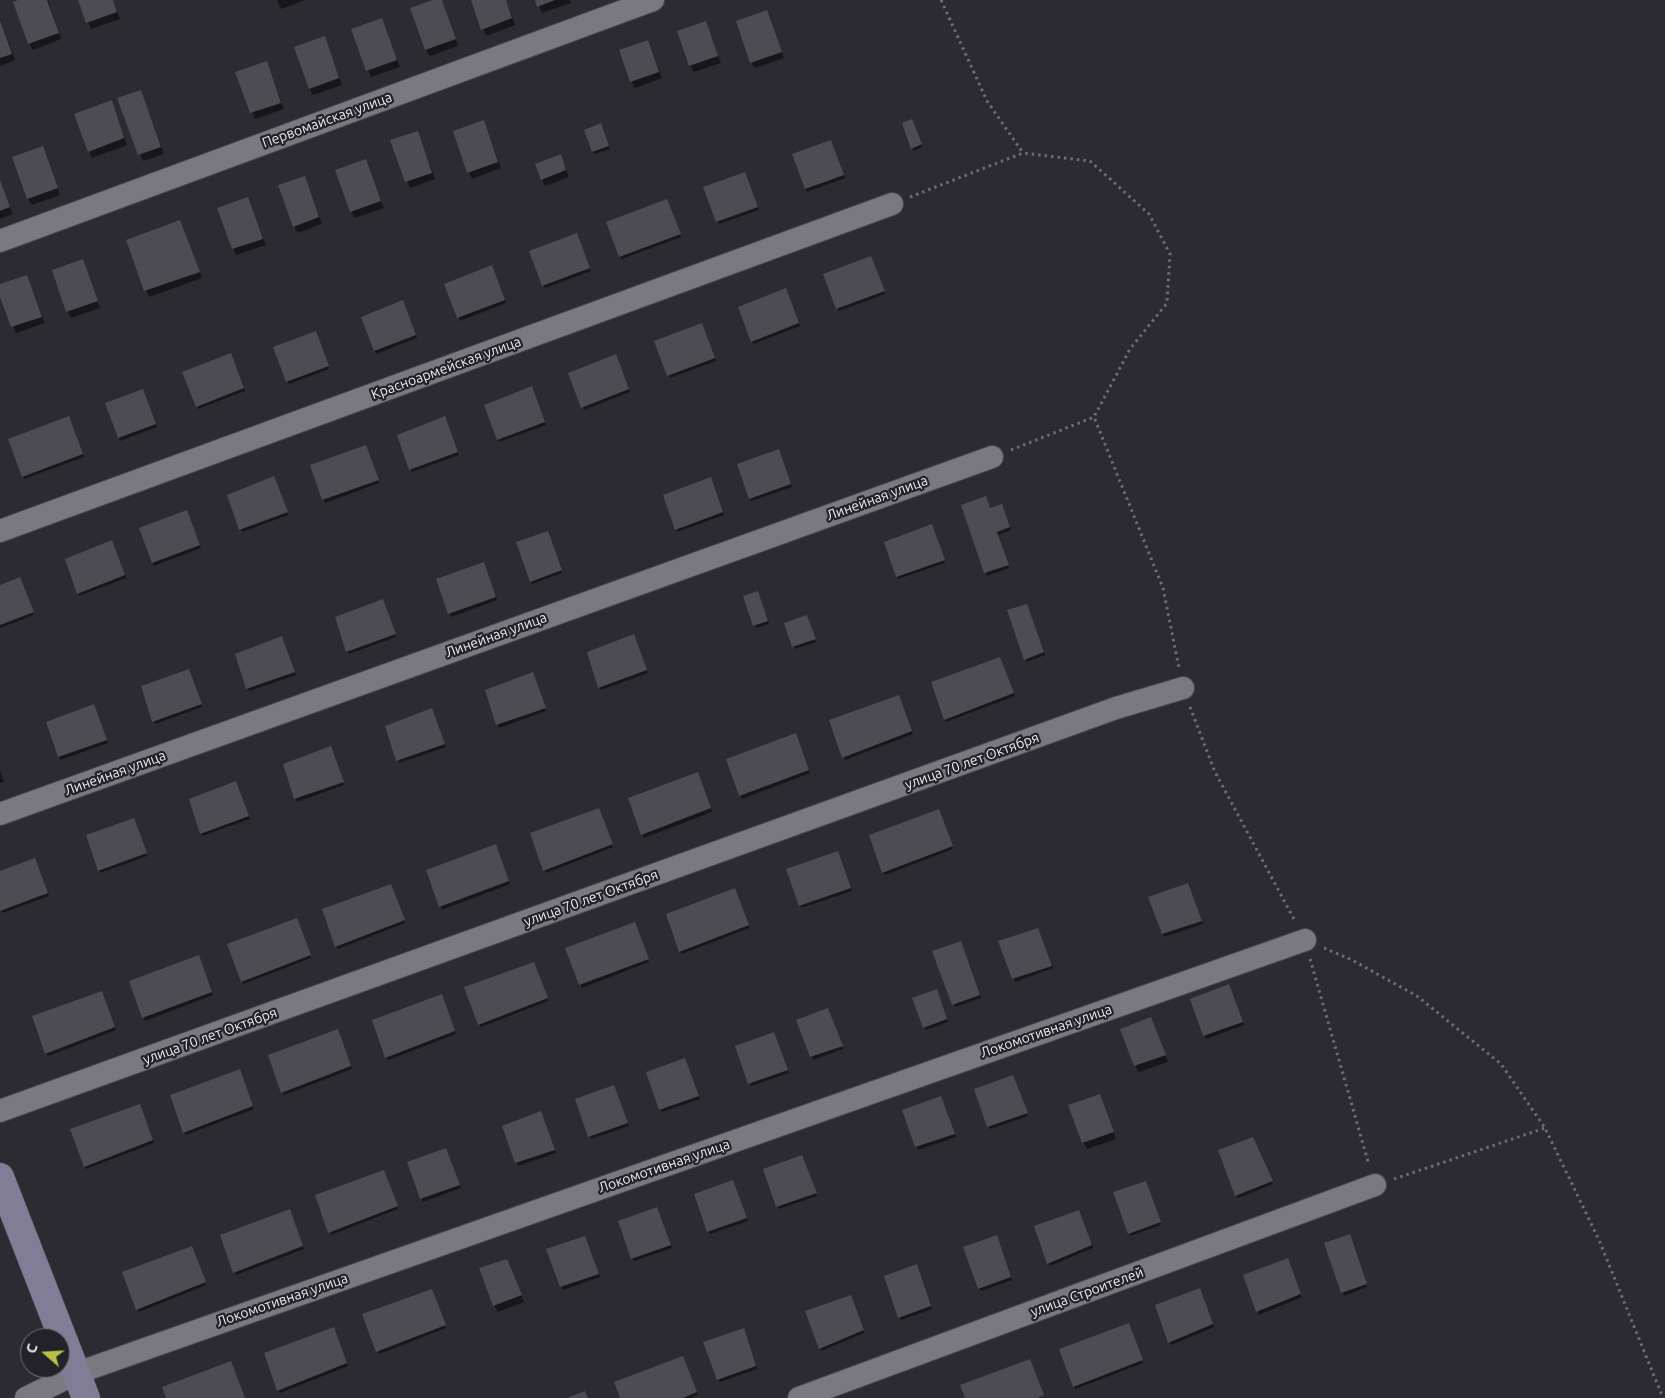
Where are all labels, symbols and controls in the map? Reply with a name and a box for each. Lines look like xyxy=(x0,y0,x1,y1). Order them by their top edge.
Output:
street label: Первомайская улица xyxy=(260,89,394,151)
street label: Красноармейская улица xyxy=(369,333,523,403)
street label: Линейная улица xyxy=(824,472,930,524)
street label: Линейная улица xyxy=(443,609,549,661)
street label: улица 70 лет Октября xyxy=(903,729,1041,793)
street label: Линейная улица xyxy=(62,747,168,799)
street label: улица 70 лет Октября xyxy=(522,866,660,930)
street label: Локомотивная улица xyxy=(978,1001,1114,1061)
street label: улица 70 лет Октября xyxy=(141,1004,279,1068)
street label: Локомотивная улица xyxy=(596,1136,732,1196)
street label: улица Строителей xyxy=(1028,1264,1146,1320)
street label: Локомотивная улица xyxy=(214,1270,350,1330)
north arrow xyxy=(20,1328,70,1378)
text: С xyxy=(23,1342,41,1355)

